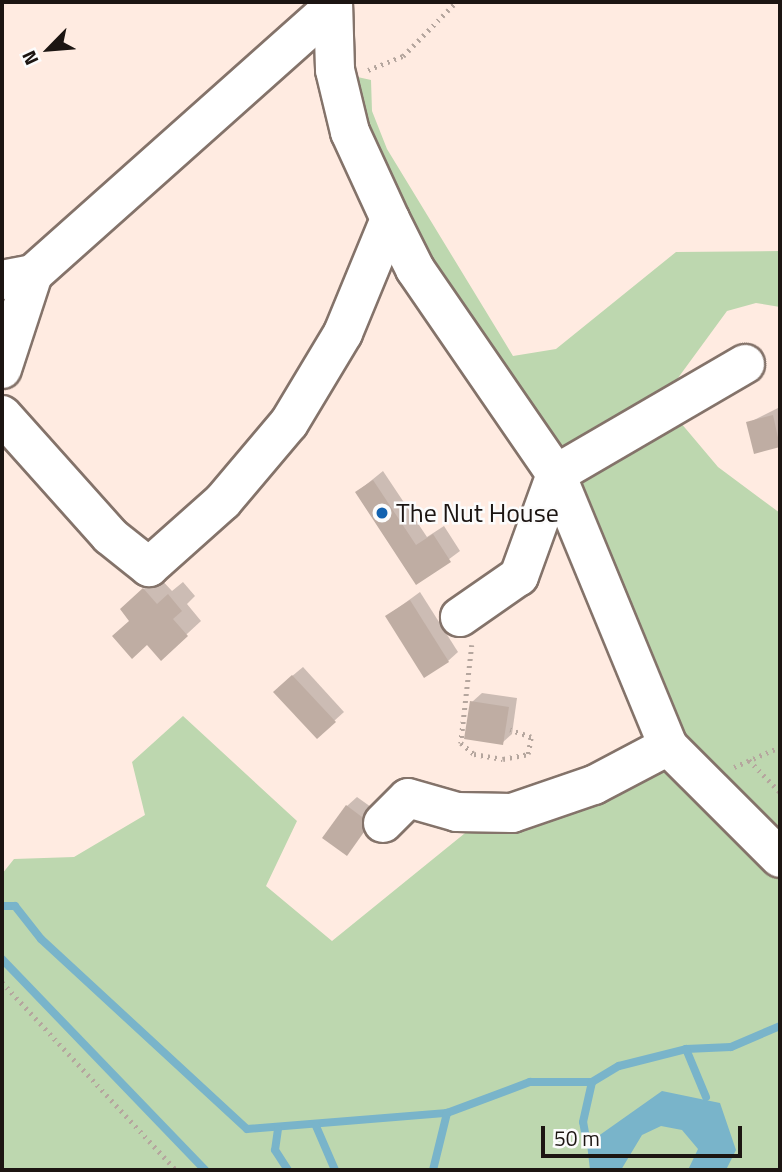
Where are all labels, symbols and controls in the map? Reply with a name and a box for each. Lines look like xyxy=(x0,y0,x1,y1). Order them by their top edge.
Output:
north arrow xyxy=(14,14,84,84)
text: N xyxy=(14,46,45,70)
place label: The Nut House xyxy=(396,497,559,529)
marker: The Nut House xyxy=(374,505,390,521)
scale bar xyxy=(544,1112,745,1156)
text: 50 m xyxy=(554,1122,600,1154)

